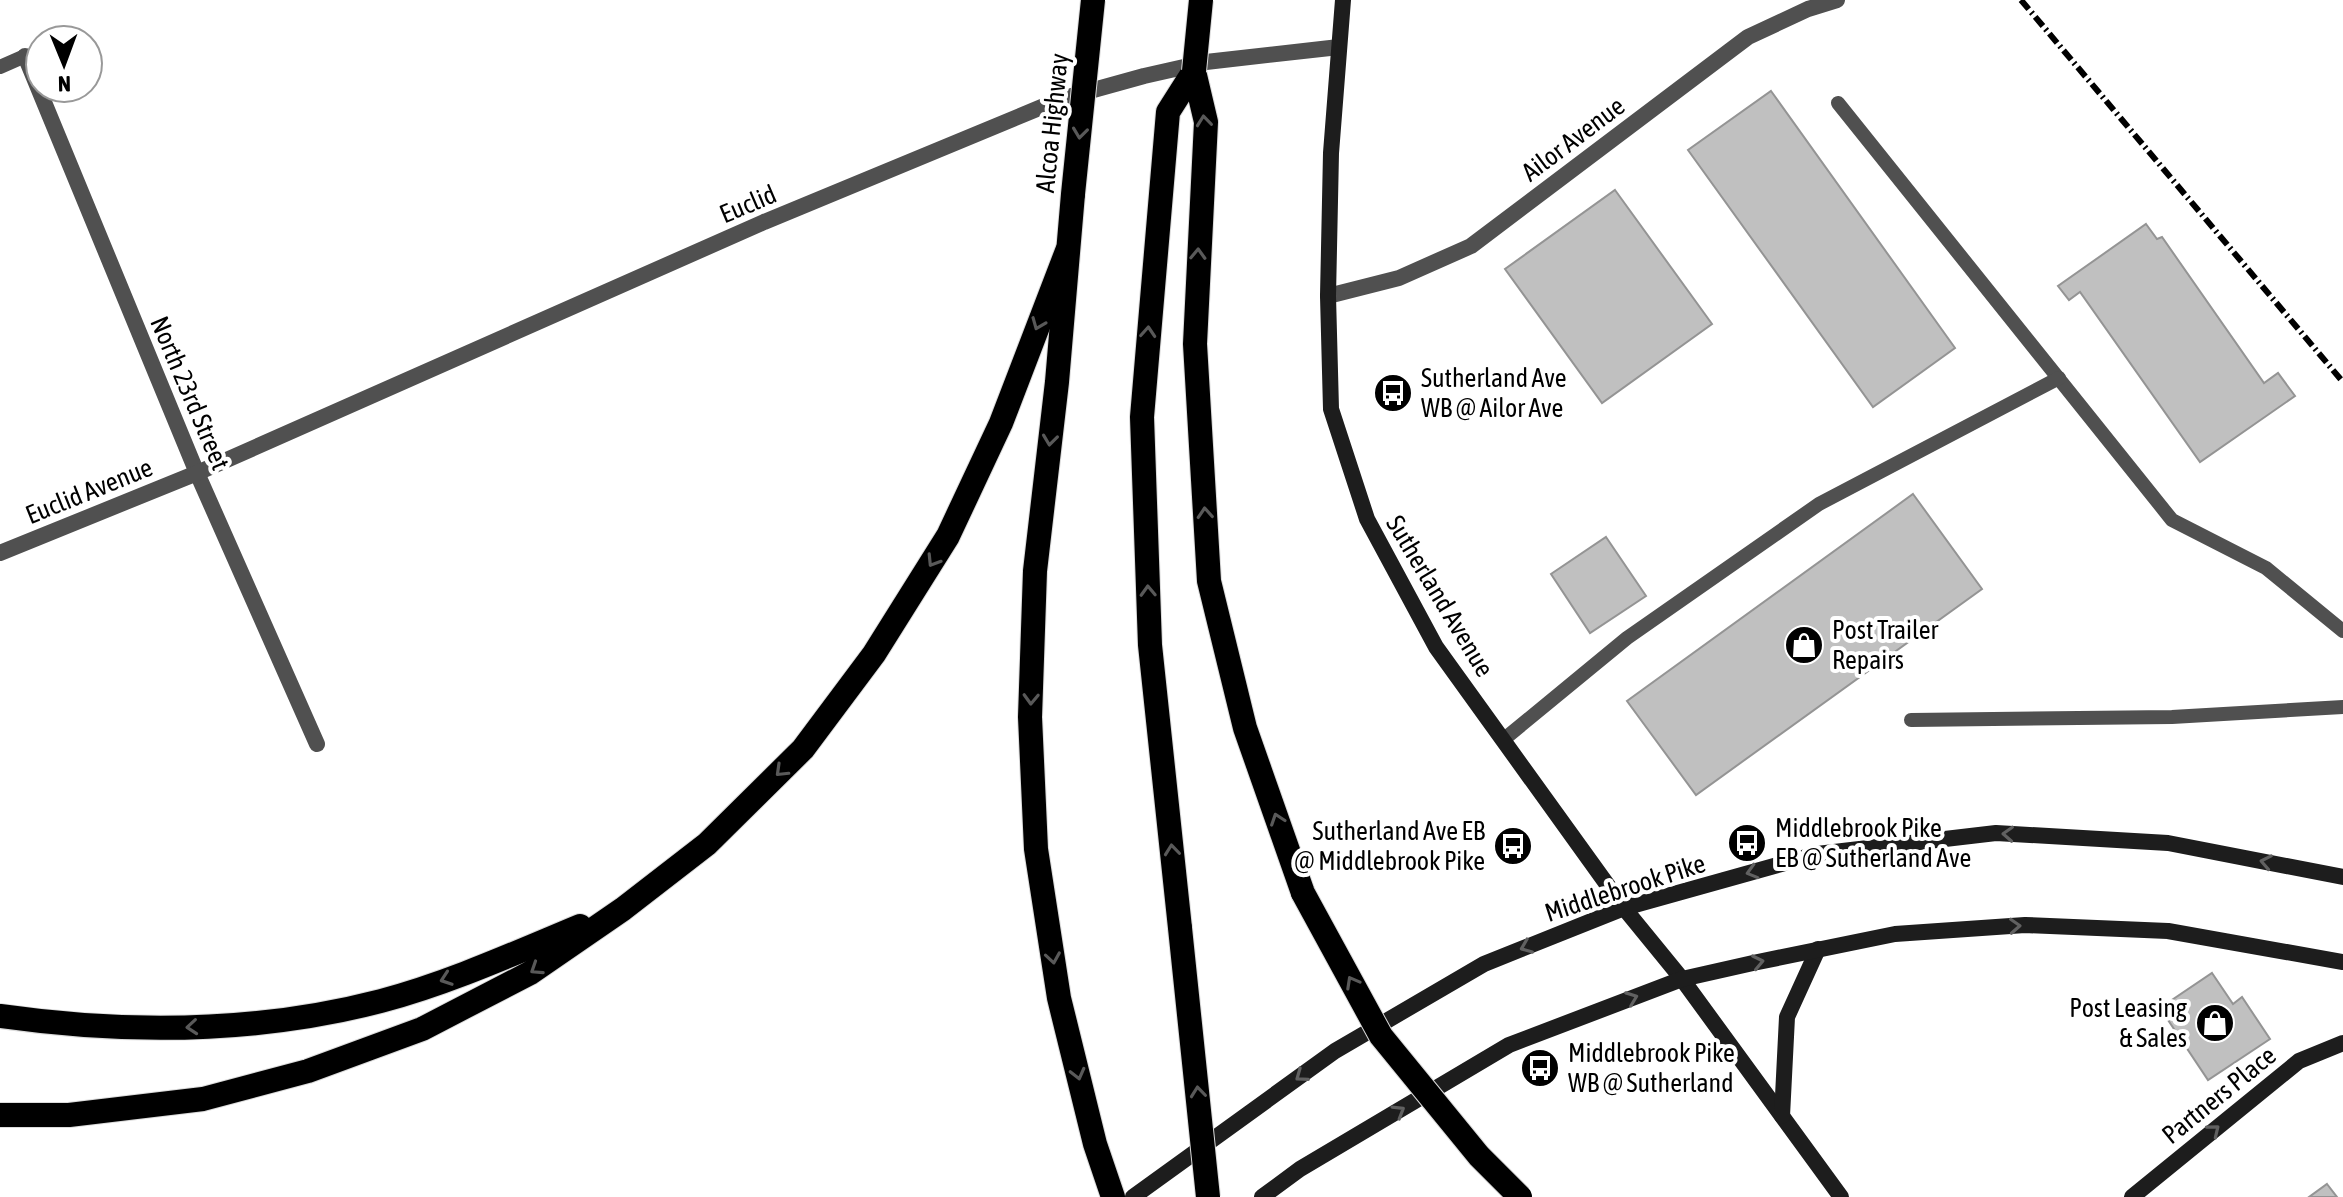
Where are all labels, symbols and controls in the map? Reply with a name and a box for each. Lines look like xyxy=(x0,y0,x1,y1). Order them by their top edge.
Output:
north arrow xyxy=(24,24,104,104)
street label: Alcoa Highway xyxy=(1030,52,1074,194)
text: N xyxy=(58,71,71,97)
street label: Ailor Avenue xyxy=(1516,91,1630,187)
one-way arrow xyxy=(1195,114,1212,127)
one-way arrow xyxy=(1072,127,1089,140)
street label: Euclid xyxy=(715,179,781,229)
one-way arrow xyxy=(1190,247,1207,260)
street label: North 23rd Street xyxy=(144,312,236,474)
one-way arrow xyxy=(1031,316,1048,330)
one-way arrow xyxy=(1139,325,1156,338)
place label: Sutherland Ave WB @ Ailor Ave xyxy=(1421,363,1567,423)
bus stop icon: Sutherland Ave WB @ Ailor Ave xyxy=(1372,372,1414,414)
one-way arrow xyxy=(1042,434,1059,447)
street label: Euclid Avenue xyxy=(21,452,157,530)
one-way arrow xyxy=(1197,506,1214,519)
street label: Sutherland Avenue xyxy=(1380,510,1500,682)
one-way arrow xyxy=(927,552,942,567)
one-way arrow xyxy=(1140,584,1157,597)
place label: Post Trailer Repairs xyxy=(1832,615,1938,675)
shop icon: Post Trailer Repairs xyxy=(1783,624,1825,666)
one-way arrow xyxy=(1022,693,1039,706)
one-way arrow xyxy=(776,762,790,776)
one-way arrow xyxy=(1271,813,1287,827)
place label: Middlebrook Pike EB @ Sutherland Ave xyxy=(1775,813,1971,873)
place label: Sutherland Ave EB @ Middlebrook Pike xyxy=(1294,816,1486,876)
bus stop icon: Middlebrook Pike EB @ Sutherland Ave xyxy=(1726,822,1768,864)
bus stop icon: Sutherland Ave EB @ Middlebrook Pike xyxy=(1492,825,1534,867)
one-way arrow xyxy=(2002,826,2015,843)
one-way arrow xyxy=(1163,843,1180,856)
street label: Middlebrook Pike xyxy=(1541,848,1709,928)
one-way arrow xyxy=(2260,854,2274,871)
one-way arrow xyxy=(1746,863,1760,879)
one-way arrow xyxy=(2009,918,2022,935)
one-way arrow xyxy=(1520,937,1534,953)
one-way arrow xyxy=(1044,951,1061,965)
one-way arrow xyxy=(1751,954,1764,971)
one-way arrow xyxy=(530,959,544,974)
one-way arrow xyxy=(440,969,454,985)
one-way arrow xyxy=(1346,976,1361,990)
one-way arrow xyxy=(1624,991,1638,1008)
place label: Post Leasing & Sales xyxy=(2069,993,2188,1053)
shop icon: Post Leasing & Sales xyxy=(2194,1002,2236,1044)
one-way arrow xyxy=(185,1018,198,1035)
place label: Middlebrook Pike WB @ Sutherland xyxy=(1568,1038,1735,1098)
street label: Partners Place xyxy=(2156,1040,2282,1150)
bus stop icon: Middlebrook Pike WB @ Sutherland xyxy=(1519,1047,1561,1089)
one-way arrow xyxy=(1068,1066,1085,1080)
one-way arrow xyxy=(1295,1066,1310,1081)
one-way arrow xyxy=(1190,1085,1207,1098)
one-way arrow xyxy=(1390,1105,1405,1120)
one-way arrow xyxy=(2205,1125,2220,1140)

